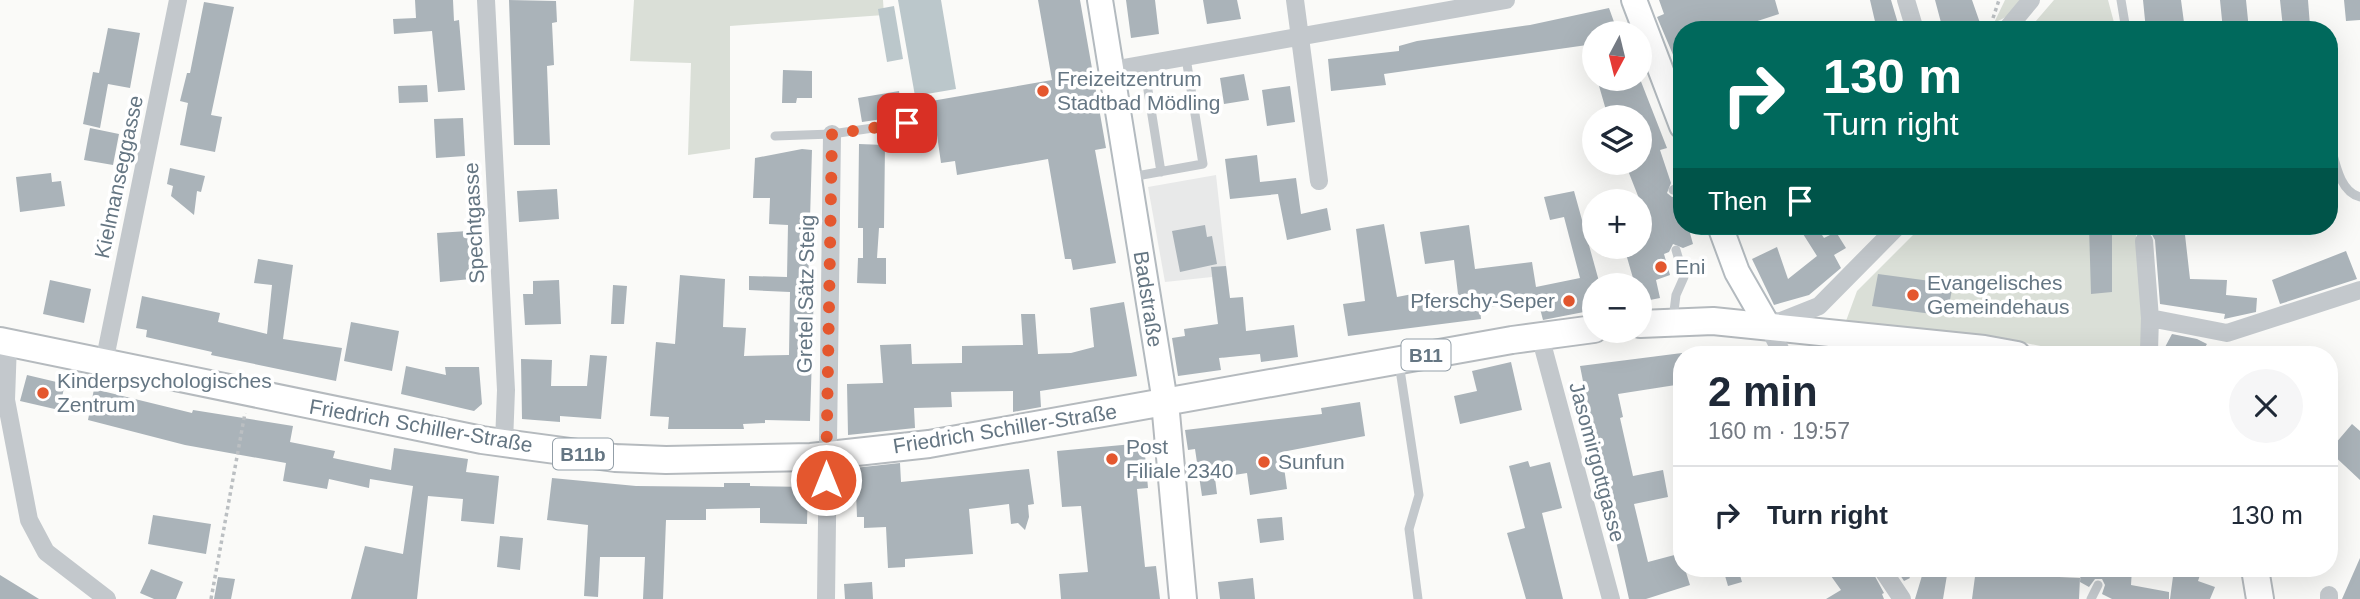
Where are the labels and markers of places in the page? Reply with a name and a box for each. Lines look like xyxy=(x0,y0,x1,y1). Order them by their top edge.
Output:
place label: Freizeitzentrum Stadtbad Mödling xyxy=(1057,67,1220,114)
marker: Freizeitzentrum Stadtbad Mödling xyxy=(1035,83,1051,99)
pin xyxy=(877,93,937,153)
place label: Eni xyxy=(1675,255,1705,278)
marker: Eni xyxy=(1653,259,1669,275)
place label: Evangelisches Gemeindehaus xyxy=(1927,271,2069,318)
marker: Evangelisches Gemeindehaus xyxy=(1905,287,1921,303)
place label: Pferschy-Seper xyxy=(1410,289,1555,312)
marker: Pferschy-Seper xyxy=(1561,293,1577,309)
place label: Kinderpsychologisches Zentrum xyxy=(57,369,272,416)
marker: Kinderpsychologisches Zentrum xyxy=(35,385,51,401)
place label: Post Filiale 2340 xyxy=(1126,435,1233,482)
place label: Sunfun xyxy=(1278,450,1345,473)
marker: Post Filiale 2340 xyxy=(1104,451,1120,467)
marker: Sunfun xyxy=(1256,454,1272,470)

